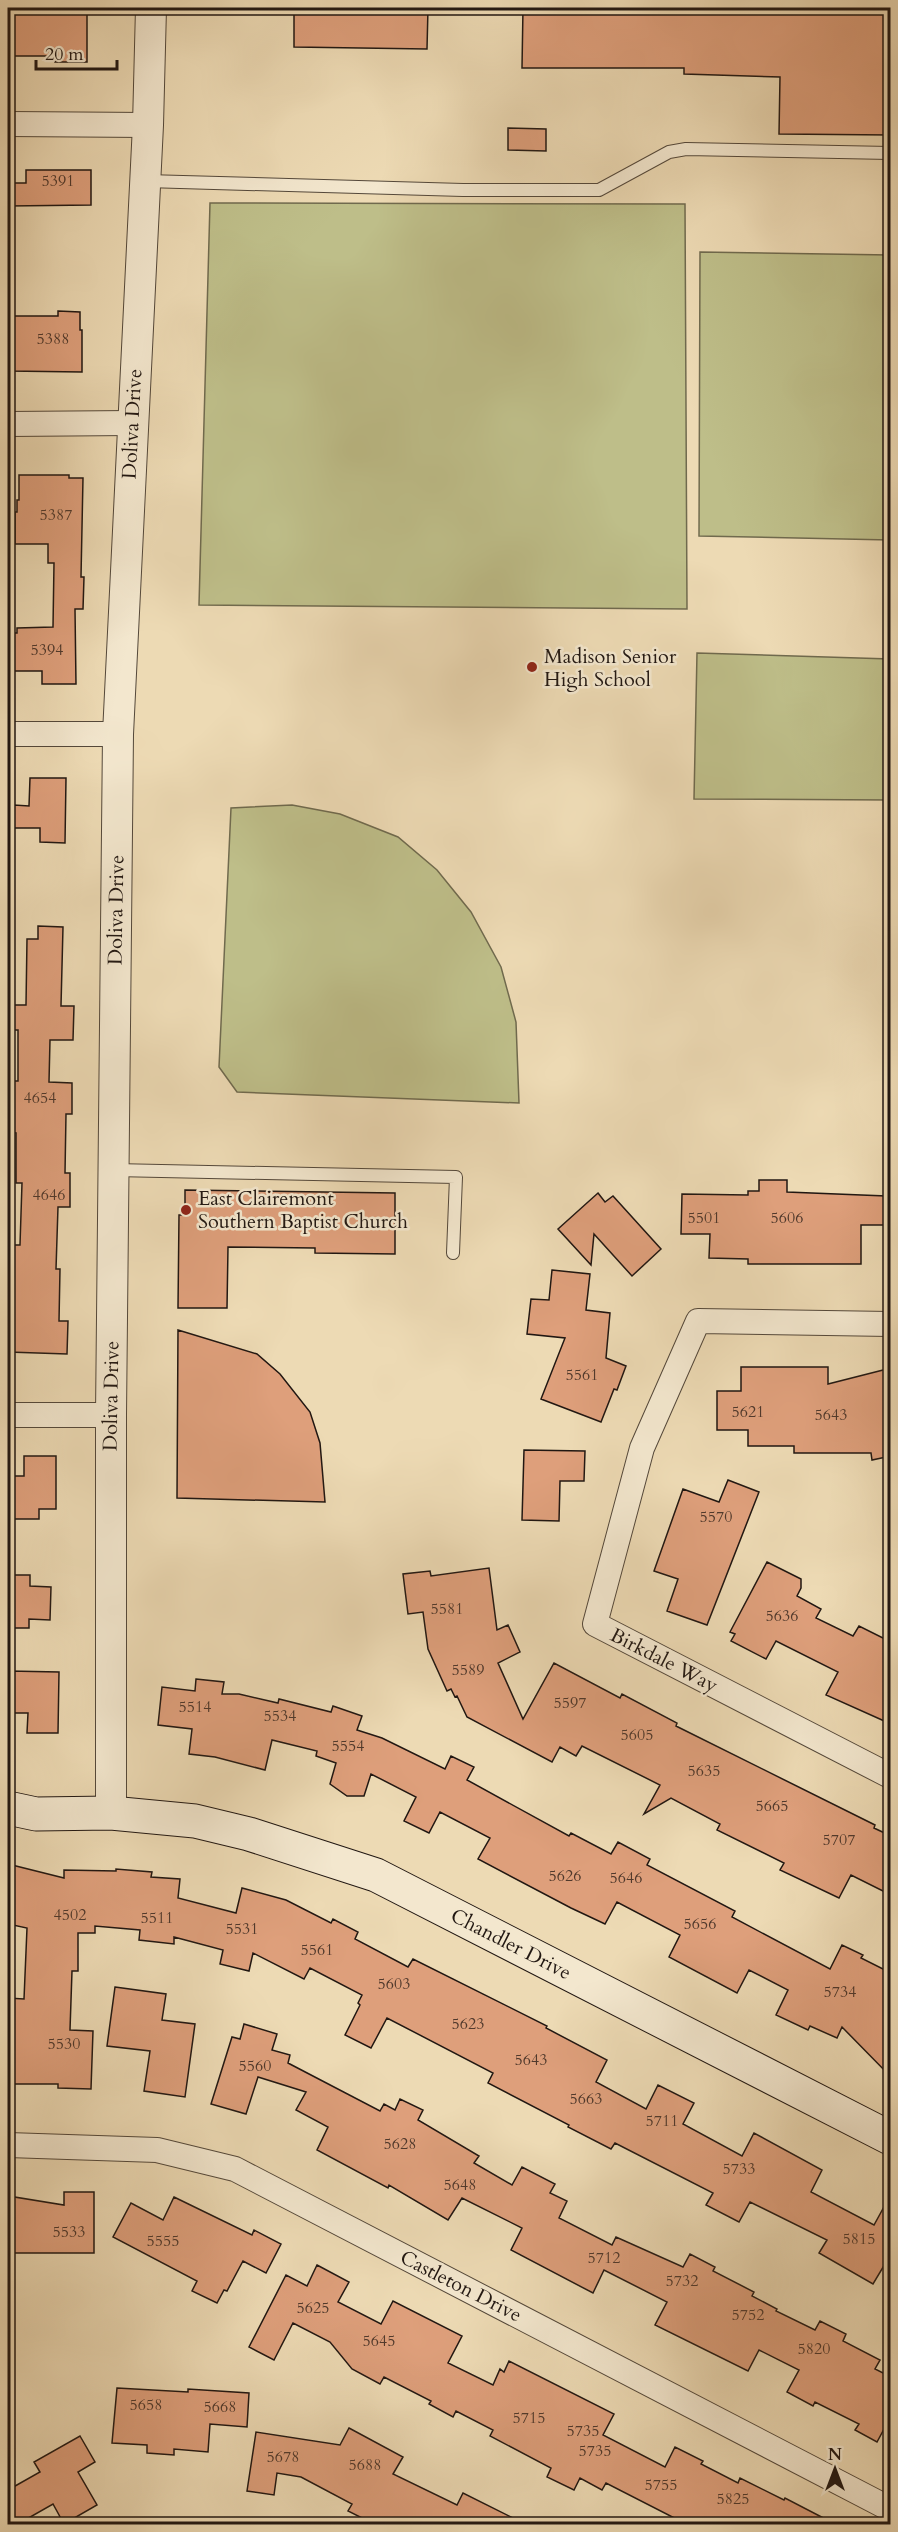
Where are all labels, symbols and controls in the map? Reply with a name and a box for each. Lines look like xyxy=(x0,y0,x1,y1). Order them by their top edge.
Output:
scale bar xyxy=(36,33,117,71)
text: 20 m xyxy=(45,42,84,67)
house number: 5391 xyxy=(42,170,74,192)
house number: 5388 xyxy=(37,328,69,350)
street label: Doliva Drive xyxy=(116,368,148,480)
house number: 5387 xyxy=(40,504,72,526)
house number: 5394 xyxy=(31,639,63,661)
place label: Madison Senior High School xyxy=(544,643,677,693)
marker: Madison Senior High School xyxy=(525,660,539,674)
street label: Doliva Drive xyxy=(102,855,130,965)
house number: 4654 xyxy=(24,1087,56,1109)
house number: 4646 xyxy=(33,1184,65,1206)
place label: East Clairemont Southern Baptist Church xyxy=(198,1185,408,1235)
marker: East Clairemont Southern Baptist Church xyxy=(179,1203,193,1217)
house number: 5501 xyxy=(688,1207,720,1229)
house number: 5606 xyxy=(771,1207,803,1229)
street label: Doliva Drive xyxy=(97,1341,125,1451)
house number: 5561 xyxy=(566,1364,598,1386)
house number: 5621 xyxy=(732,1401,764,1423)
house number: 5643 xyxy=(815,1404,847,1426)
house number: 5570 xyxy=(700,1506,732,1528)
house number: 5581 xyxy=(431,1598,463,1620)
house number: 5636 xyxy=(766,1605,798,1627)
street label: Birkdale Way xyxy=(606,1621,723,1699)
house number: 5589 xyxy=(452,1659,484,1681)
house number: 5597 xyxy=(554,1692,586,1714)
house number: 5514 xyxy=(179,1696,211,1718)
house number: 5534 xyxy=(264,1705,296,1727)
house number: 5605 xyxy=(621,1724,653,1746)
house number: 5554 xyxy=(332,1735,364,1757)
house number: 5635 xyxy=(688,1760,720,1782)
house number: 5665 xyxy=(756,1795,788,1817)
house number: 5707 xyxy=(823,1829,855,1851)
house number: 5626 xyxy=(549,1865,581,1887)
house number: 5646 xyxy=(610,1867,642,1889)
street label: Chandler Drive xyxy=(446,1902,576,1986)
house number: 4502 xyxy=(54,1904,86,1926)
house number: 5511 xyxy=(141,1907,173,1929)
house number: 5656 xyxy=(684,1913,716,1935)
house number: 5531 xyxy=(226,1918,258,1940)
house number: 5561 xyxy=(301,1939,333,1961)
house number: 5603 xyxy=(378,1973,410,1995)
house number: 5734 xyxy=(824,1981,856,2003)
house number: 5623 xyxy=(452,2013,484,2035)
house number: 5530 xyxy=(48,2033,80,2055)
house number: 5643 xyxy=(515,2049,547,2071)
house number: 5560 xyxy=(239,2055,271,2077)
house number: 5663 xyxy=(570,2088,602,2110)
house number: 5711 xyxy=(646,2110,678,2132)
house number: 5628 xyxy=(384,2133,416,2155)
house number: 5733 xyxy=(723,2158,755,2180)
house number: 5648 xyxy=(444,2174,476,2196)
house number: 5533 xyxy=(53,2221,85,2243)
house number: 5815 xyxy=(843,2228,875,2250)
house number: 5555 xyxy=(147,2230,179,2252)
street label: Castleton Drive xyxy=(395,2244,527,2328)
house number: 5712 xyxy=(588,2247,620,2269)
house number: 5732 xyxy=(666,2270,698,2292)
house number: 5625 xyxy=(297,2297,329,2319)
house number: 5752 xyxy=(732,2304,764,2326)
house number: 5645 xyxy=(363,2330,395,2352)
house number: 5820 xyxy=(798,2338,830,2360)
house number: 5658 xyxy=(130,2394,162,2416)
house number: 5668 xyxy=(204,2396,236,2418)
house number: 5715 xyxy=(513,2407,545,2429)
house number: 5735 xyxy=(567,2420,599,2442)
north arrow xyxy=(805,2439,865,2499)
house number: 5735 xyxy=(579,2440,611,2462)
text: N xyxy=(828,2444,842,2466)
house number: 5678 xyxy=(267,2446,299,2468)
house number: 5688 xyxy=(349,2454,381,2476)
house number: 5755 xyxy=(645,2474,677,2496)
house number: 5825 xyxy=(717,2488,749,2510)

